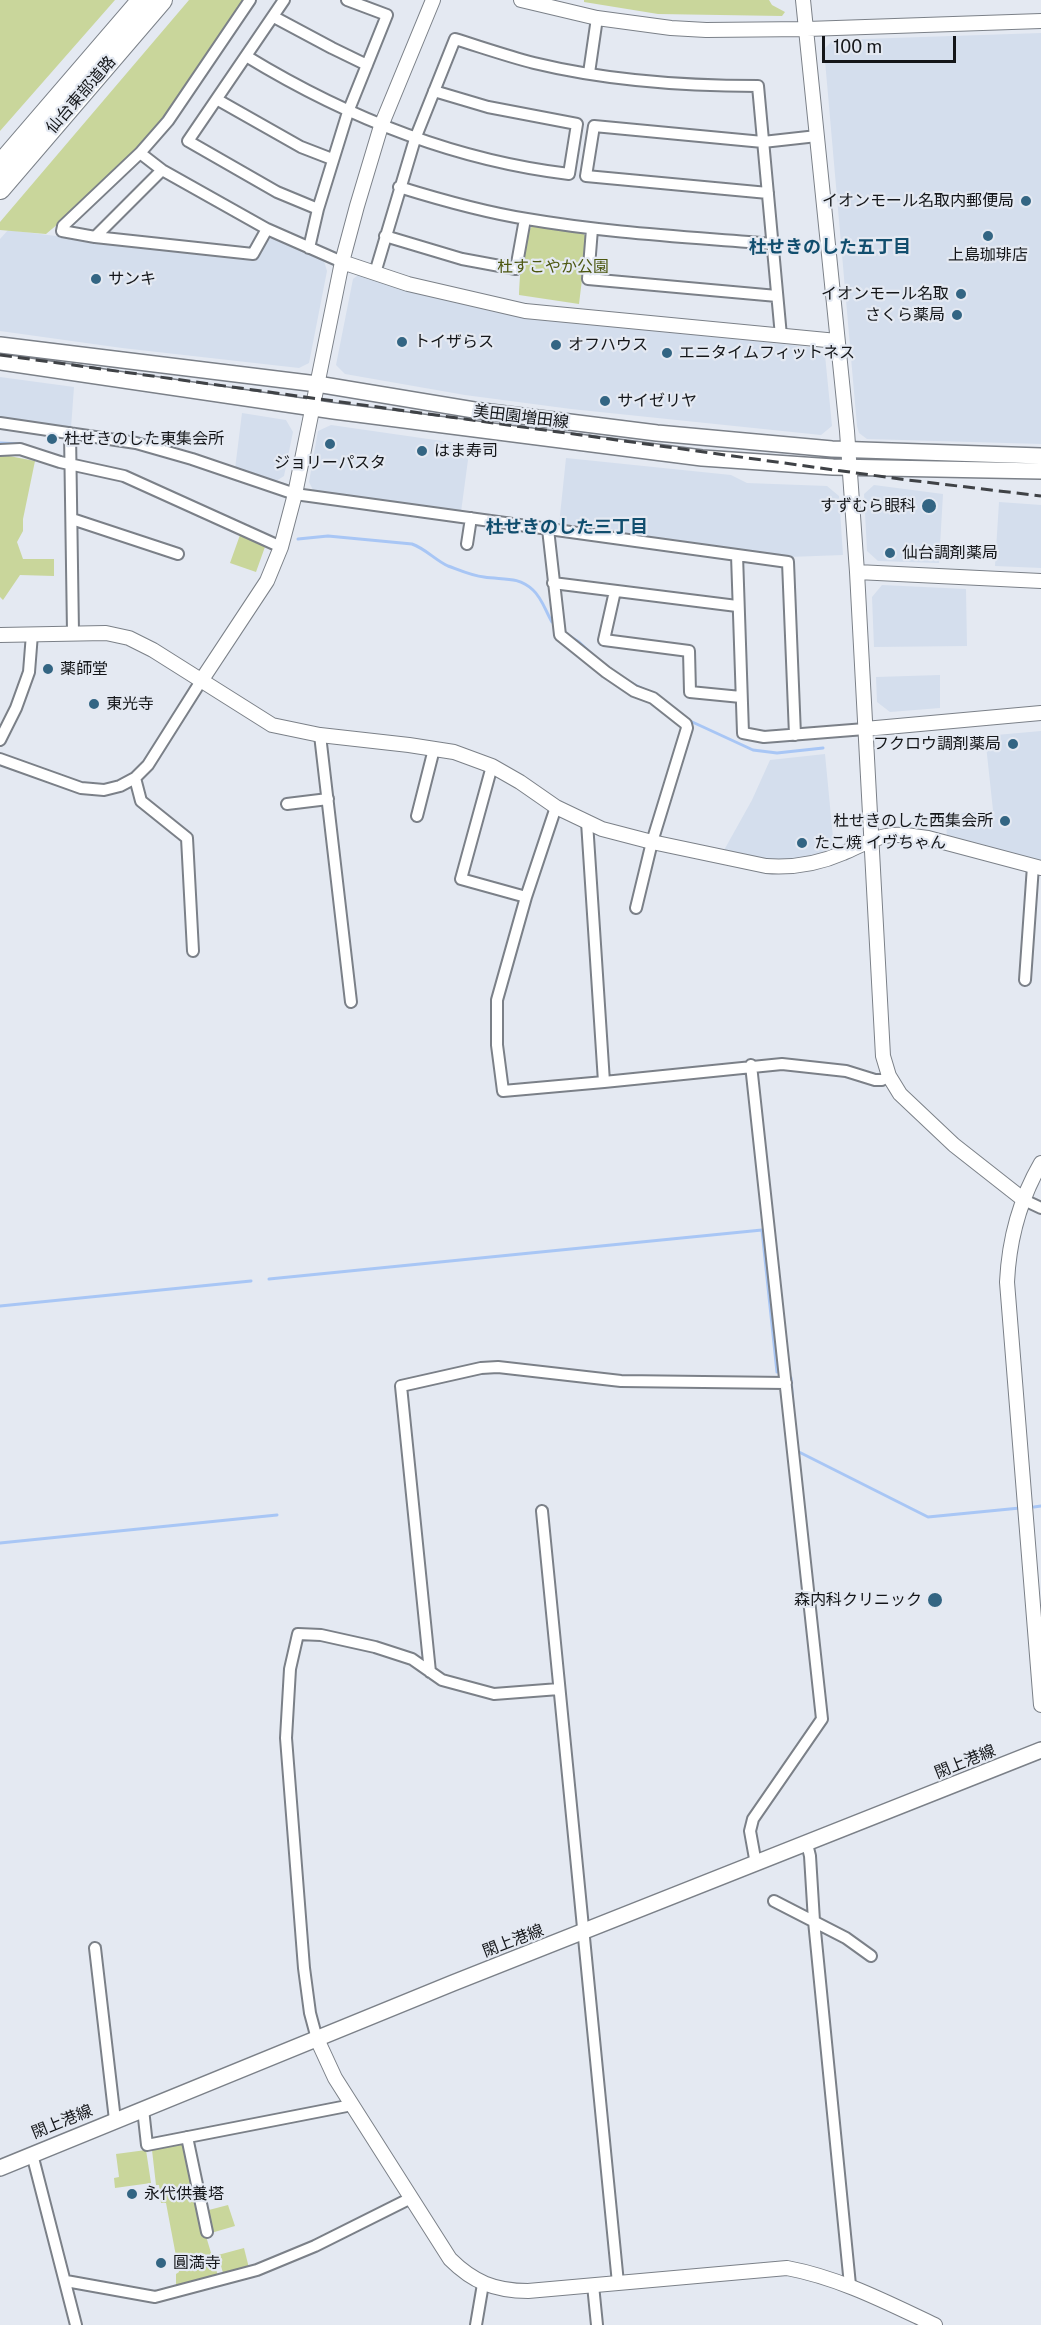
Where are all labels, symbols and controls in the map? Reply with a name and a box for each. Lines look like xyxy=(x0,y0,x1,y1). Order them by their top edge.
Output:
scale bar xyxy=(825,24,958,62)
text: 100 m xyxy=(833,36,882,57)
street label: 仙台東部道路 xyxy=(42,52,120,138)
place label: イオンモール名取内郵便局 xyxy=(822,191,1014,211)
marker: イオンモール名取内郵便局 xyxy=(1019,194,1033,208)
marker: 上島珈琲店 xyxy=(981,229,995,243)
district label: 杜せきのした五丁目 xyxy=(749,236,911,258)
place label: 上島珈琲店 xyxy=(948,245,1028,265)
park label: 杜すこやか公園 xyxy=(497,257,609,277)
place label: サンキ xyxy=(108,269,156,289)
marker: サンキ xyxy=(89,272,103,286)
place label: イオンモール名取 xyxy=(821,284,949,304)
marker: イオンモール名取 xyxy=(954,287,968,301)
place label: さくら薬局 xyxy=(865,305,945,325)
marker: さくら薬局 xyxy=(950,308,964,322)
place label: トイザらス xyxy=(414,332,494,352)
marker: トイザらス xyxy=(395,335,409,349)
place label: オフハウス xyxy=(568,335,648,355)
marker: オフハウス xyxy=(549,338,563,352)
place label: エニタイムフィットネス xyxy=(679,343,855,363)
marker: エニタイムフィットネス xyxy=(660,346,674,360)
place label: サイゼリヤ xyxy=(617,391,697,411)
marker: サイゼリヤ xyxy=(598,394,612,408)
street label: 美田園増田線 xyxy=(472,402,570,432)
place label: 杜せきのした東集会所 xyxy=(64,429,224,449)
marker: 杜せきのした東集会所 xyxy=(45,432,59,446)
marker: ジョリーパスタ xyxy=(323,437,337,451)
place label: はま寿司 xyxy=(434,441,498,461)
marker: はま寿司 xyxy=(415,444,429,458)
place label: ジョリーパスタ xyxy=(274,453,386,473)
place label: すずむら眼科 xyxy=(820,496,916,516)
marker: すずむら眼科 xyxy=(920,497,938,515)
district label: 杜せきのした三丁目 xyxy=(486,516,648,538)
place label: 仙台調剤薬局 xyxy=(902,543,998,563)
marker: 仙台調剤薬局 xyxy=(883,546,897,560)
place label: 薬師堂 xyxy=(60,659,108,679)
marker: 薬師堂 xyxy=(41,662,55,676)
place label: 東光寺 xyxy=(106,694,154,714)
marker: 東光寺 xyxy=(87,697,101,711)
place label: フクロウ調剤薬局 xyxy=(873,734,1001,754)
marker: フクロウ調剤薬局 xyxy=(1006,737,1020,751)
place label: 杜せきのした西集会所 xyxy=(833,811,993,831)
marker: 杜せきのした西集会所 xyxy=(998,814,1012,828)
place label: たこ焼 イヴちゃん xyxy=(814,833,946,853)
marker: たこ焼 イヴちゃん xyxy=(795,836,809,850)
place label: 森内科クリニック xyxy=(794,1590,922,1610)
marker: 森内科クリニック xyxy=(926,1591,944,1609)
street label: 閖上港線 xyxy=(932,1741,998,1783)
street label: 閖上港線 xyxy=(480,1921,546,1961)
street label: 閖上港線 xyxy=(29,2101,95,2143)
place label: 永代供養塔 xyxy=(144,2184,224,2204)
marker: 永代供養塔 xyxy=(125,2187,139,2201)
place label: 圓満寺 xyxy=(173,2253,221,2273)
marker: 圓満寺 xyxy=(154,2256,168,2270)

